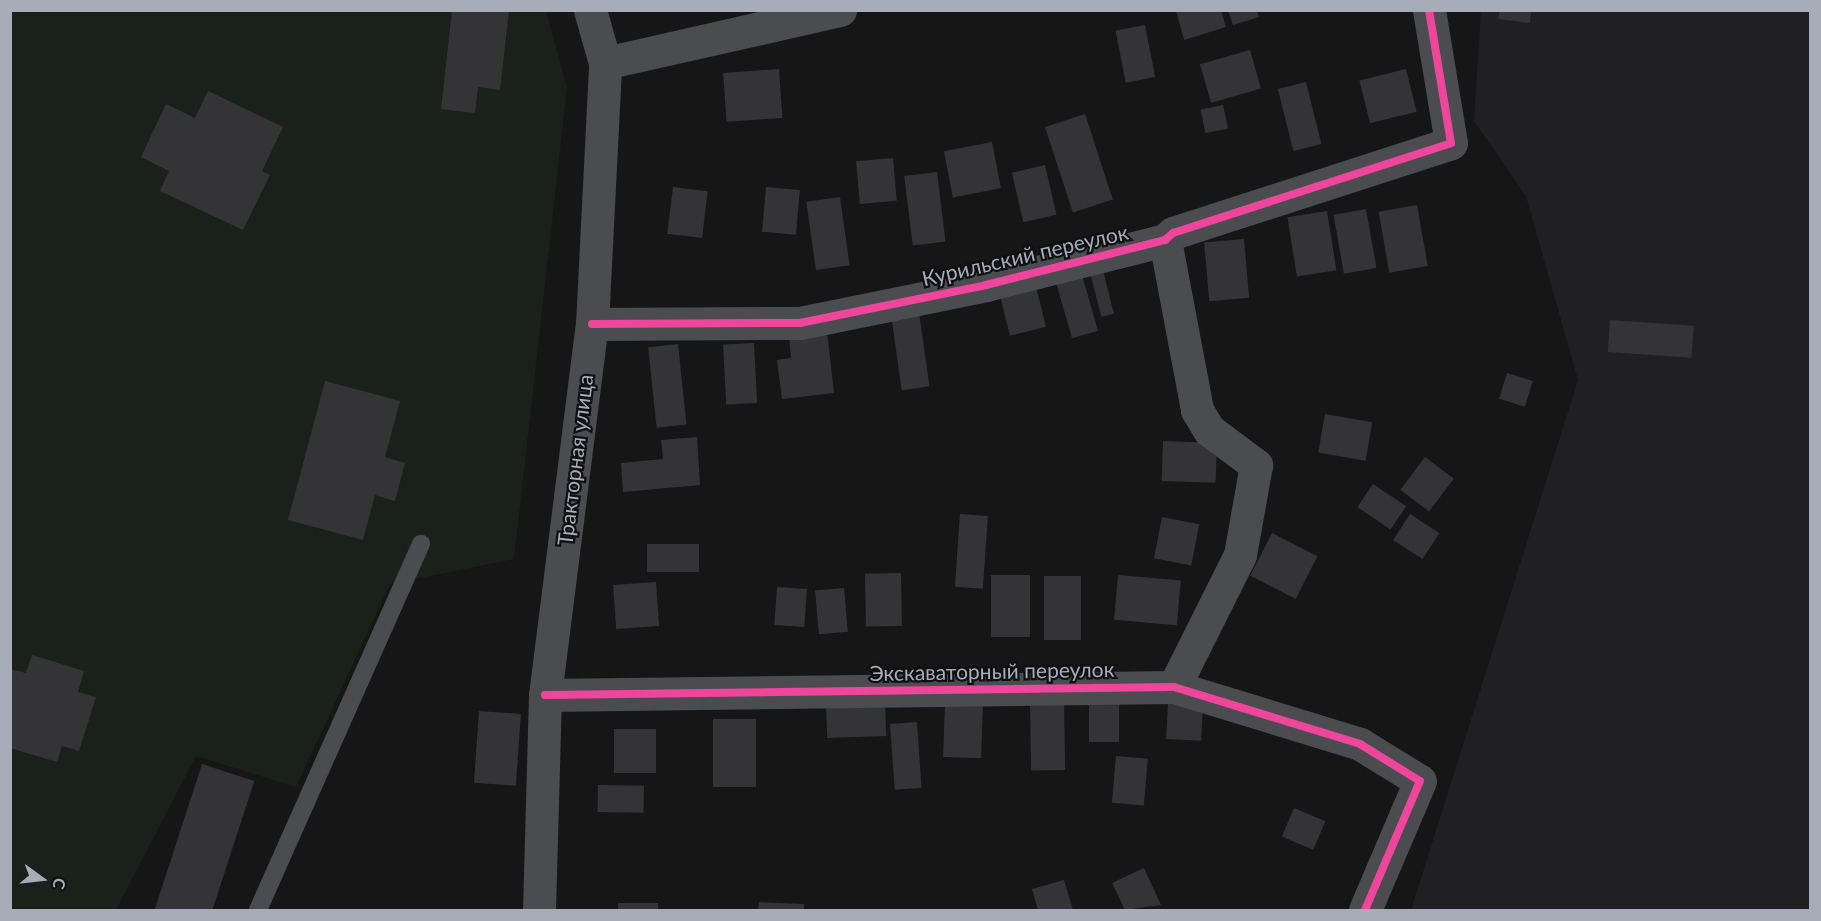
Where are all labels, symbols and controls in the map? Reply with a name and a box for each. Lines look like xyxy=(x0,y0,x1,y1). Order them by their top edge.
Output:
street label: Курильский переулок xyxy=(919,219,1131,291)
street label: Тракторная улица xyxy=(552,373,598,547)
street label: Экскаваторный переулок xyxy=(869,656,1115,686)
north arrow xyxy=(12,849,72,909)
text: С xyxy=(49,876,70,891)

